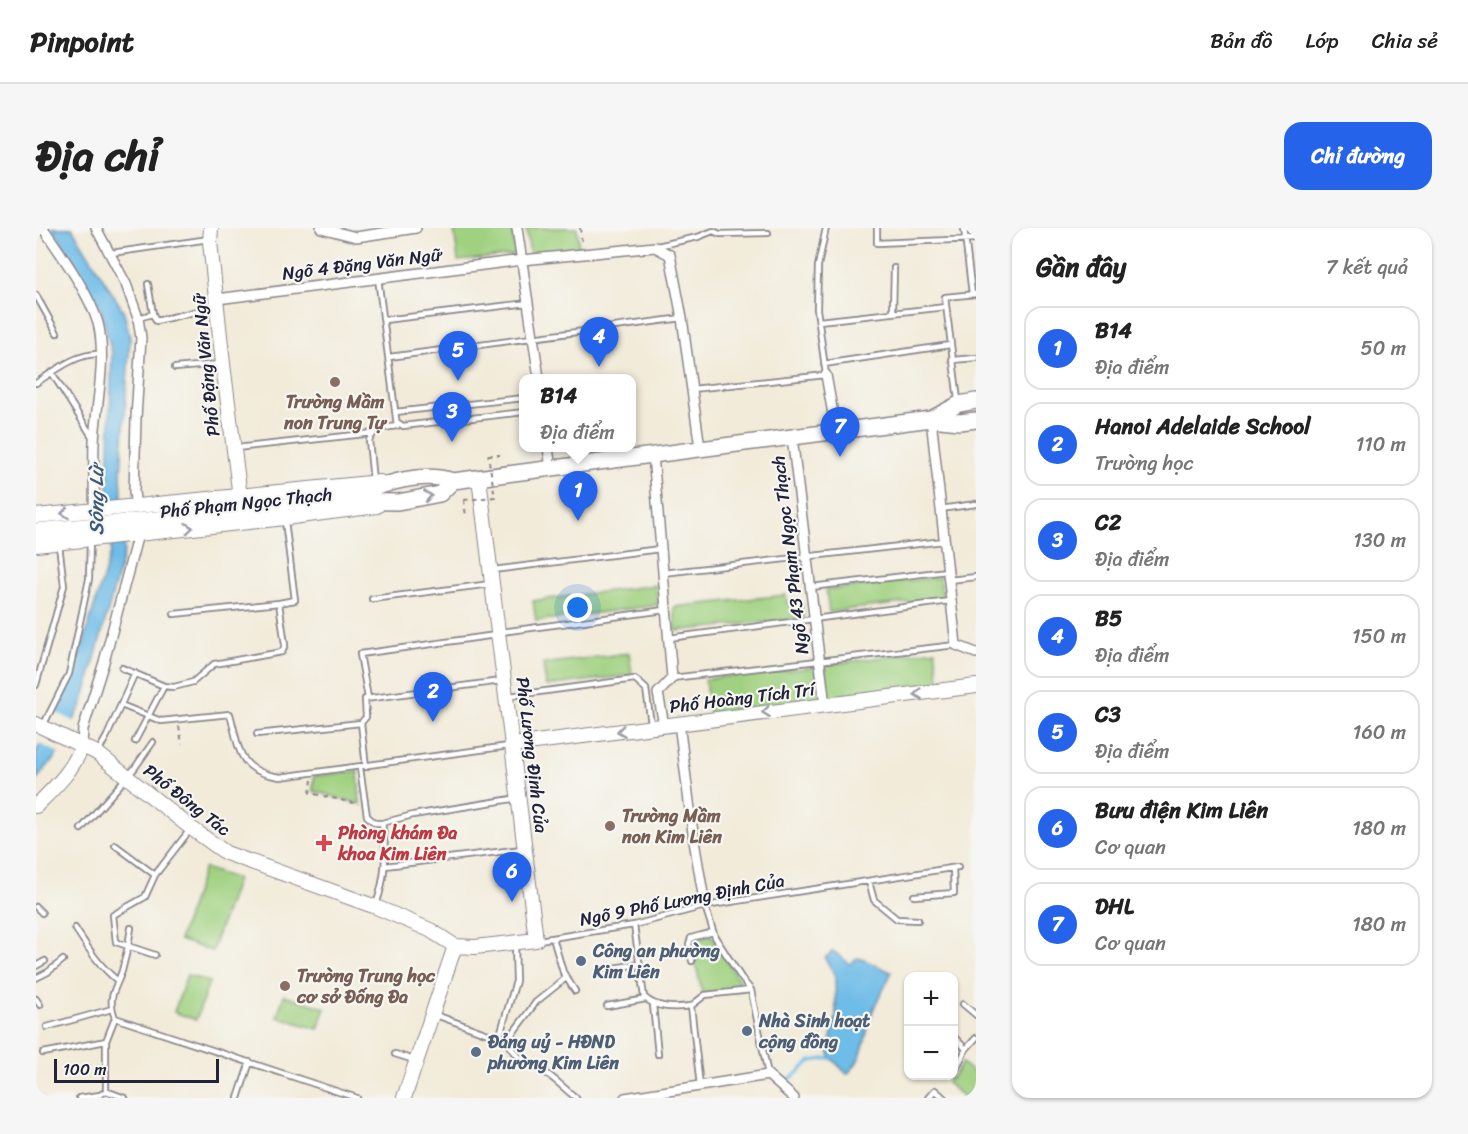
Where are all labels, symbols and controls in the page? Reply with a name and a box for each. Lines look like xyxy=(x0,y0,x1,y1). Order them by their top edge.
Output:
text: Pinpoint xyxy=(30,17,134,66)
text: Bản đồ xyxy=(1210,22,1272,60)
text: Lớp xyxy=(1305,22,1339,60)
text: Chia sẻ xyxy=(1372,22,1438,60)
text: Địa chỉ xyxy=(36,119,159,193)
button: Chỉ đường xyxy=(1284,122,1432,190)
street label: Ngõ 4 Đặng Văn Ngữ xyxy=(280,238,445,290)
text: Gần đây xyxy=(1036,244,1126,290)
text: 7 kết quả xyxy=(1326,250,1408,285)
street label: Phố Đặng Văn Ngữ xyxy=(182,290,229,438)
text: B14 xyxy=(1095,311,1132,350)
pin: 4 xyxy=(580,318,618,367)
text: 1 xyxy=(1053,331,1062,366)
text: 50 m xyxy=(1361,331,1406,366)
pin: 5 xyxy=(438,332,478,381)
text: Địa điểm xyxy=(1095,350,1169,385)
popup xyxy=(519,374,636,452)
marker: Trường Mầm non Trung Tự xyxy=(328,375,342,389)
text: B14 xyxy=(540,376,577,415)
place label: Trường Mầm non Trung Tự xyxy=(283,386,388,439)
pin: 3 xyxy=(432,392,472,442)
text: Hanoi Adelaide School xyxy=(1095,407,1310,446)
pin: 7 xyxy=(820,408,860,457)
text: Địa điểm xyxy=(540,415,615,450)
text: 2 xyxy=(1052,427,1063,462)
text: 110 m xyxy=(1356,427,1406,462)
text: Trường học xyxy=(1095,446,1193,481)
street label: Ngõ 43 Phạm Ngọc Thạch xyxy=(762,454,818,656)
water label: Sông Lừ xyxy=(79,461,114,535)
pin: 1 xyxy=(558,472,598,521)
street label: Phố Phạm Ngọc Thạch xyxy=(158,478,334,528)
one-way arrow xyxy=(424,491,433,503)
text: C2 xyxy=(1095,503,1121,542)
one-way arrow xyxy=(61,506,70,519)
one-way arrow xyxy=(184,523,194,535)
text: 3 xyxy=(1052,523,1063,558)
text: 130 m xyxy=(1353,523,1406,558)
text: Địa điểm xyxy=(1095,542,1169,577)
your location xyxy=(563,593,592,622)
text: B5 xyxy=(1095,599,1122,638)
text: 4 xyxy=(1051,619,1064,654)
text: 150 m xyxy=(1352,619,1406,654)
text: Địa điểm xyxy=(1095,638,1169,673)
pin: 2 xyxy=(414,672,452,722)
street label: Phố Hoàng Tích Trí xyxy=(668,673,818,723)
street label: Phố Lương Định Của xyxy=(507,675,557,835)
one-way arrow xyxy=(913,687,923,699)
text: C3 xyxy=(1095,695,1121,734)
one-way arrow xyxy=(762,706,771,718)
text: 5 xyxy=(1051,715,1064,750)
text: 160 m xyxy=(1353,715,1406,750)
one-way arrow xyxy=(616,724,625,737)
text: Địa điểm xyxy=(1095,734,1169,769)
street label: Phố Đông Tác xyxy=(136,755,238,845)
text: Bưu điện Kim Liên xyxy=(1095,791,1268,830)
place label: Trường Mầm non Kim Liên xyxy=(621,800,722,853)
text: 6 xyxy=(1052,811,1063,846)
text: 180 m xyxy=(1352,811,1406,846)
place label: Phòng khám Đa khoa Kim Liên xyxy=(337,817,457,870)
marker: Trường Mầm non Kim Liên xyxy=(603,819,617,833)
text: Cơ quan xyxy=(1095,830,1166,865)
marker: Phòng khám Đa khoa Kim Liên xyxy=(315,834,333,852)
pin: 6 xyxy=(492,852,532,902)
street label: Ngõ 9 Phố Lương Định Của xyxy=(577,864,787,936)
text: DHL xyxy=(1095,887,1134,926)
text: 7 xyxy=(1052,907,1063,942)
text: 180 m xyxy=(1352,907,1406,942)
text: Cơ quan xyxy=(1095,926,1166,961)
place label: Công an phường Kim Liên xyxy=(592,935,720,988)
marker: Công an phường Kim Liên xyxy=(574,954,588,968)
place label: Trường Trung học cơ sở Đống Đa xyxy=(296,960,436,1013)
map controls xyxy=(904,972,958,1080)
button: + xyxy=(904,972,958,1026)
marker: Trường Trung học cơ sở Đống Đa xyxy=(278,979,292,993)
place label: Nhà Sinh hoạt cộng đồng xyxy=(758,1005,870,1058)
marker: Nhà Sinh hoạt cộng đồng xyxy=(740,1024,754,1038)
place label: Đảng uỷ - HĐND phường Kim Liên xyxy=(487,1026,619,1079)
button: − xyxy=(904,1026,958,1080)
marker: Đảng uỷ - HĐND phường Kim Liên xyxy=(469,1045,483,1059)
text: 100 m xyxy=(63,1055,107,1084)
scale bar xyxy=(54,1056,219,1084)

